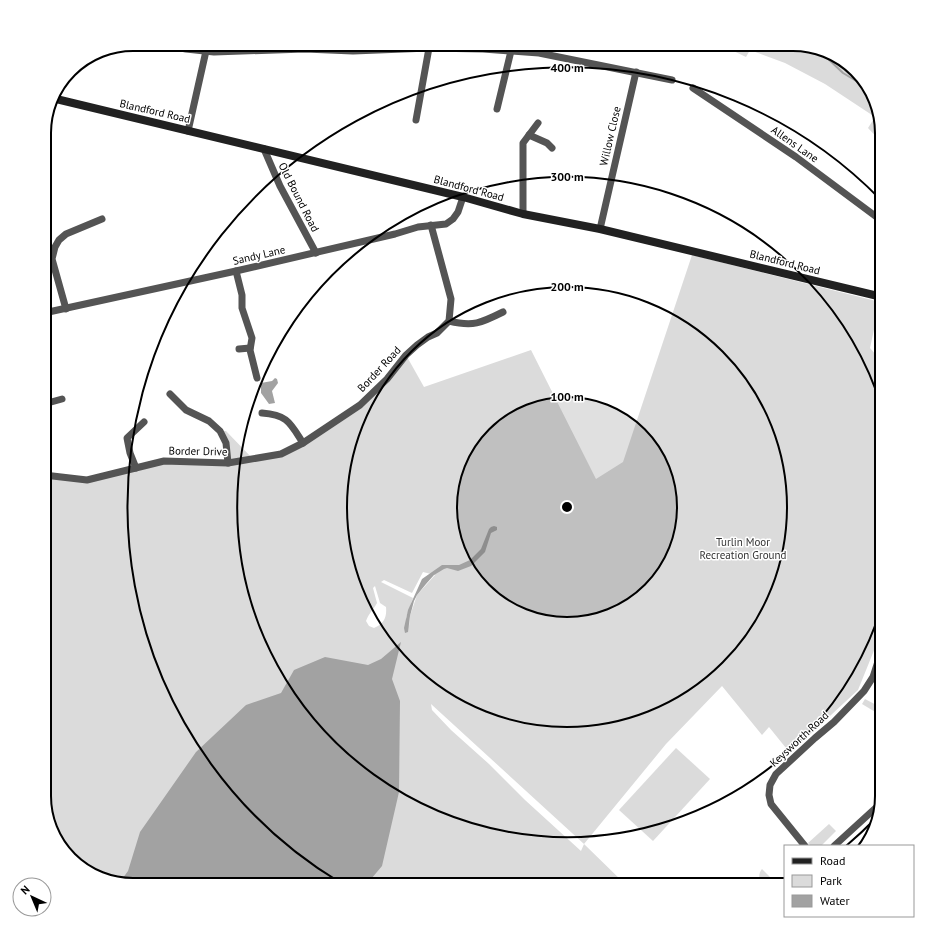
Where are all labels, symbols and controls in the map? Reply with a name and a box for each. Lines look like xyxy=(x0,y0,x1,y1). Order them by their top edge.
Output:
text: 400 m xyxy=(550,60,584,75)
street label: Blandford Road xyxy=(118,96,192,126)
street label: Willow Close xyxy=(596,104,624,167)
street label: Allens Lane xyxy=(769,123,822,166)
street label: Old Bound Road xyxy=(276,160,323,234)
text: 300 m xyxy=(550,169,584,184)
street label: Blandford Road xyxy=(432,172,506,204)
street label: Sandy Lane xyxy=(231,242,287,268)
street label: Blandford Road xyxy=(748,246,822,278)
text: 200 m xyxy=(550,279,584,294)
street label: Border Road xyxy=(354,343,404,395)
text: 100 m xyxy=(550,389,584,404)
street label: Border Drive xyxy=(168,443,228,459)
centre of rings xyxy=(560,500,574,514)
park label: Turlin Moor Recreation Ground xyxy=(700,535,787,562)
street label: Keysworth Road xyxy=(767,708,831,770)
legend xyxy=(784,845,914,917)
text: Road xyxy=(820,853,845,868)
text: Park xyxy=(820,873,842,888)
north arrow xyxy=(12,877,52,917)
text: N xyxy=(18,882,33,897)
text: Water xyxy=(820,893,850,908)

